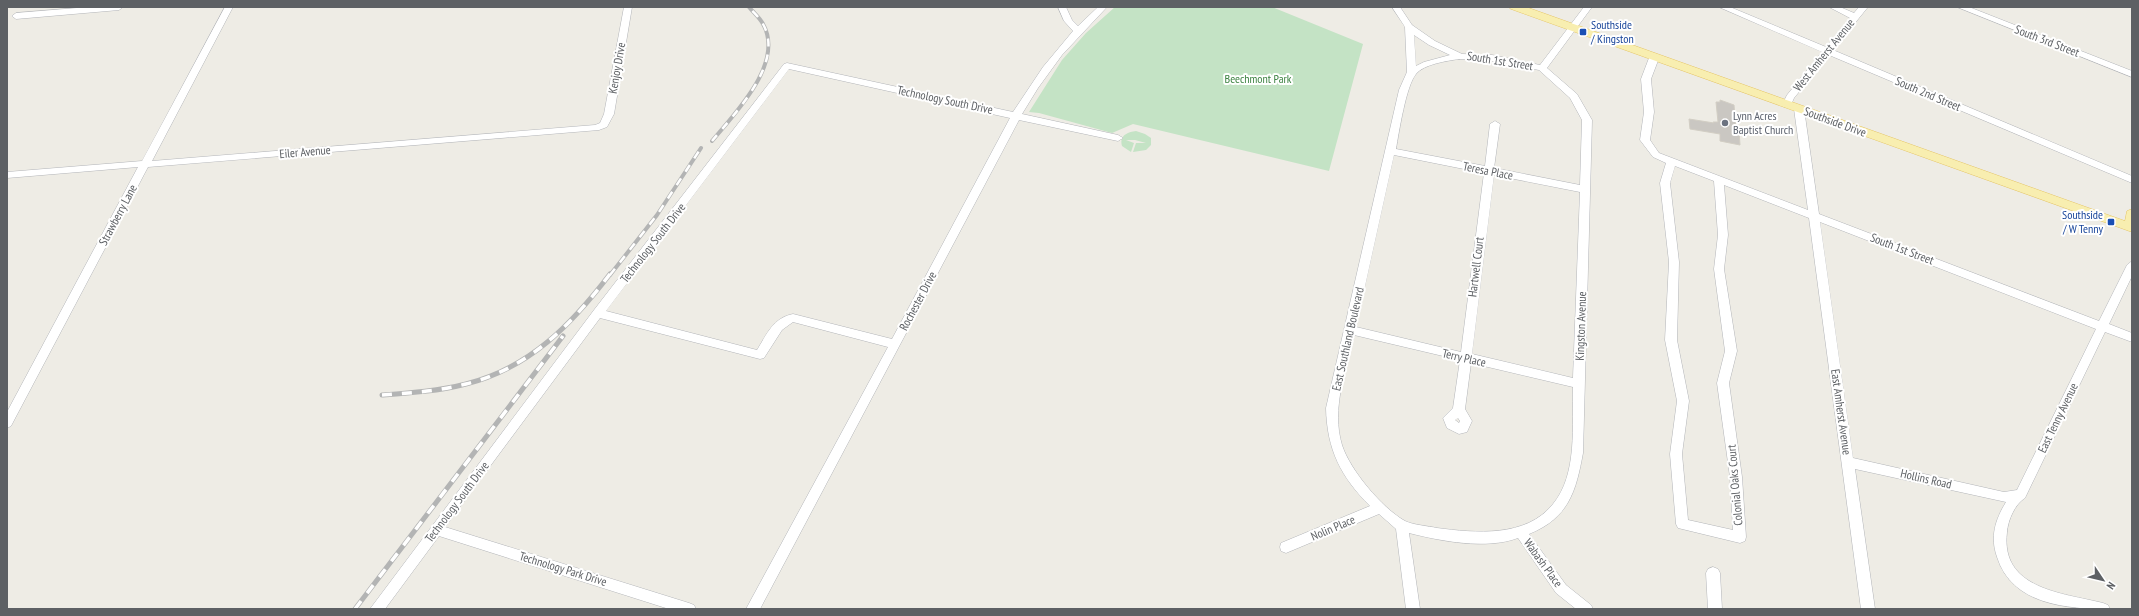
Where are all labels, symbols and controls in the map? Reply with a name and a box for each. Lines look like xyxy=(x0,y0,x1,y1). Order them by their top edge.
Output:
street label: West Amherst Avenue xyxy=(1790,15,1858,94)
place label: Southside / Kingston xyxy=(1590,17,1634,46)
street label: South 3rd Street xyxy=(2013,21,2082,60)
marker: Southside / Kingston xyxy=(1578,27,1588,37)
street label: Kenjoy Drive xyxy=(605,41,628,95)
street label: South 1st Street xyxy=(1466,48,1535,73)
park label: Beechmont Park xyxy=(1225,71,1292,86)
street label: South 2nd Street xyxy=(1893,73,1964,114)
street label: Technology South Drive xyxy=(896,82,994,117)
street label: Southside Drive xyxy=(1802,103,1868,140)
place label: Lynn Acres Baptist Church xyxy=(1733,108,1793,137)
marker: Lynn Acres Baptist Church xyxy=(1720,118,1730,128)
street label: Eiler Avenue xyxy=(279,142,331,161)
street label: Teresa Place xyxy=(1462,158,1514,183)
street label: Strawberry Lane xyxy=(95,182,140,248)
street label: Technology South Drive xyxy=(617,200,688,286)
place label: Southside / W Tenny xyxy=(2062,207,2103,236)
marker: Southside / W Tenny xyxy=(2106,217,2116,227)
street label: South 1st Street xyxy=(1868,230,1937,268)
street label: Hartwell Court xyxy=(1464,235,1487,298)
street label: Rochester Drive xyxy=(896,269,939,333)
street label: East Southland Boulevard xyxy=(1328,286,1367,392)
street label: Kingston Avenue xyxy=(1572,291,1589,361)
street label: Terry Place xyxy=(1441,345,1487,370)
street label: East Amherst Avenue xyxy=(1828,368,1855,456)
street label: East Tenny Avenue xyxy=(2034,380,2081,455)
street label: Colonial Oaks Court xyxy=(1723,443,1746,526)
street label: Technology South Drive xyxy=(421,458,492,545)
street label: Hollins Road xyxy=(1899,465,1953,492)
street label: Nolin Place xyxy=(1308,511,1357,544)
street label: Wabash Place xyxy=(1521,535,1566,590)
street label: Technology Park Drive xyxy=(518,548,609,589)
north arrow xyxy=(2083,560,2123,600)
text: N xyxy=(2104,579,2119,592)

